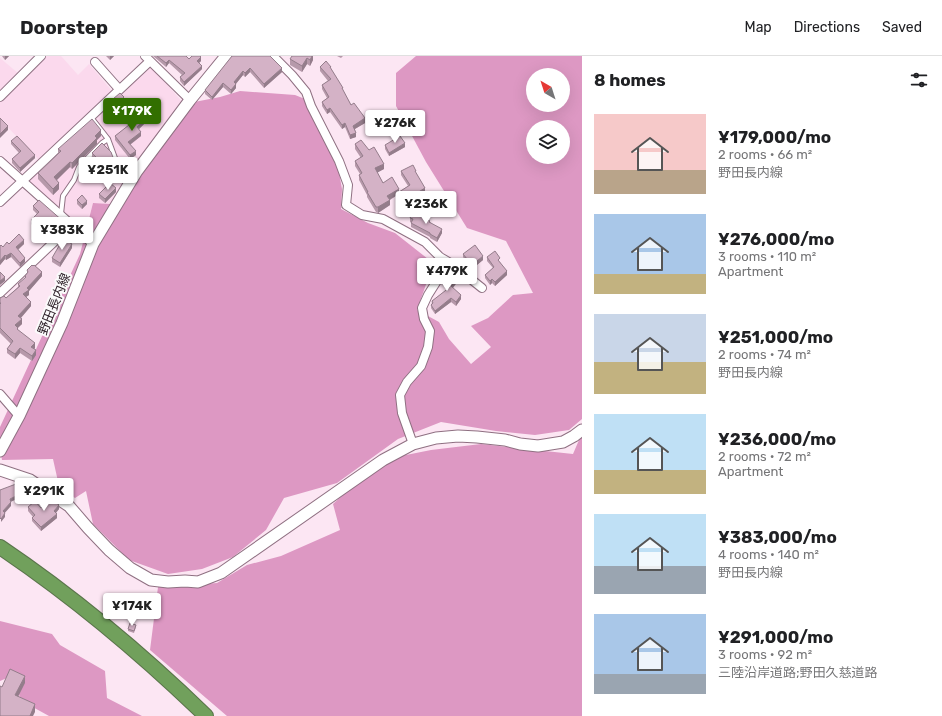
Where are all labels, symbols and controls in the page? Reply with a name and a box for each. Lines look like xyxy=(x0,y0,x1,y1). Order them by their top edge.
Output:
text: Doorstep xyxy=(20,16,108,39)
text: Map xyxy=(745,19,772,36)
text: Directions xyxy=(794,19,860,36)
text: Saved xyxy=(882,19,922,36)
north arrow xyxy=(526,68,570,112)
map controls xyxy=(526,68,570,164)
icon: filters xyxy=(908,69,930,91)
text: 8 homes xyxy=(594,70,666,90)
pin: ¥179K xyxy=(104,98,160,132)
text: ¥179K xyxy=(112,103,152,118)
pin: ¥276K xyxy=(367,110,423,144)
text: ¥276K xyxy=(374,115,416,130)
button: layers xyxy=(526,120,570,164)
text: ¥179,000/mo xyxy=(718,127,831,147)
icon: home xyxy=(626,130,674,178)
text: 2 rooms · 66 m² xyxy=(718,147,812,162)
pin: ¥251K xyxy=(80,157,136,191)
text: ¥251K xyxy=(88,162,128,177)
text: 野田長内線 xyxy=(718,165,783,180)
pin: ¥236K xyxy=(398,191,454,225)
text: ¥236K xyxy=(404,196,448,211)
pin: ¥383K xyxy=(34,217,90,251)
text: ¥383K xyxy=(40,222,84,237)
text: ¥276,000/mo xyxy=(718,229,834,249)
icon: home xyxy=(626,230,674,278)
text: 3 rooms · 110 m² xyxy=(718,249,816,264)
pin: ¥479K xyxy=(419,258,475,292)
text: ¥479K xyxy=(426,263,468,278)
text: Apartment xyxy=(718,264,783,279)
street label: 野田長内線 xyxy=(35,271,73,337)
text: ¥251,000/mo xyxy=(718,327,833,347)
icon: home xyxy=(626,330,674,378)
text: 2 rooms · 74 m² xyxy=(718,347,811,362)
text: 野田長内線 xyxy=(718,365,783,380)
text: ¥236,000/mo xyxy=(718,429,836,449)
icon: home xyxy=(626,430,674,478)
text: 2 rooms · 72 m² xyxy=(718,449,811,464)
text: Apartment xyxy=(718,464,783,479)
pin: ¥291K xyxy=(16,478,72,512)
text: ¥291K xyxy=(24,483,64,498)
text: ¥383,000/mo xyxy=(718,527,837,547)
icon: home xyxy=(626,530,674,578)
text: 4 rooms · 140 m² xyxy=(718,547,819,562)
text: 野田長内線 xyxy=(718,565,783,580)
pin: ¥174K xyxy=(104,593,160,627)
text: ¥174K xyxy=(112,598,152,613)
text: ¥291,000/mo xyxy=(718,627,833,647)
icon: home xyxy=(626,630,674,678)
text: 3 rooms · 92 m² xyxy=(718,647,812,662)
text: 三陸沿岸道路;野田久慈道路 xyxy=(718,665,878,680)

